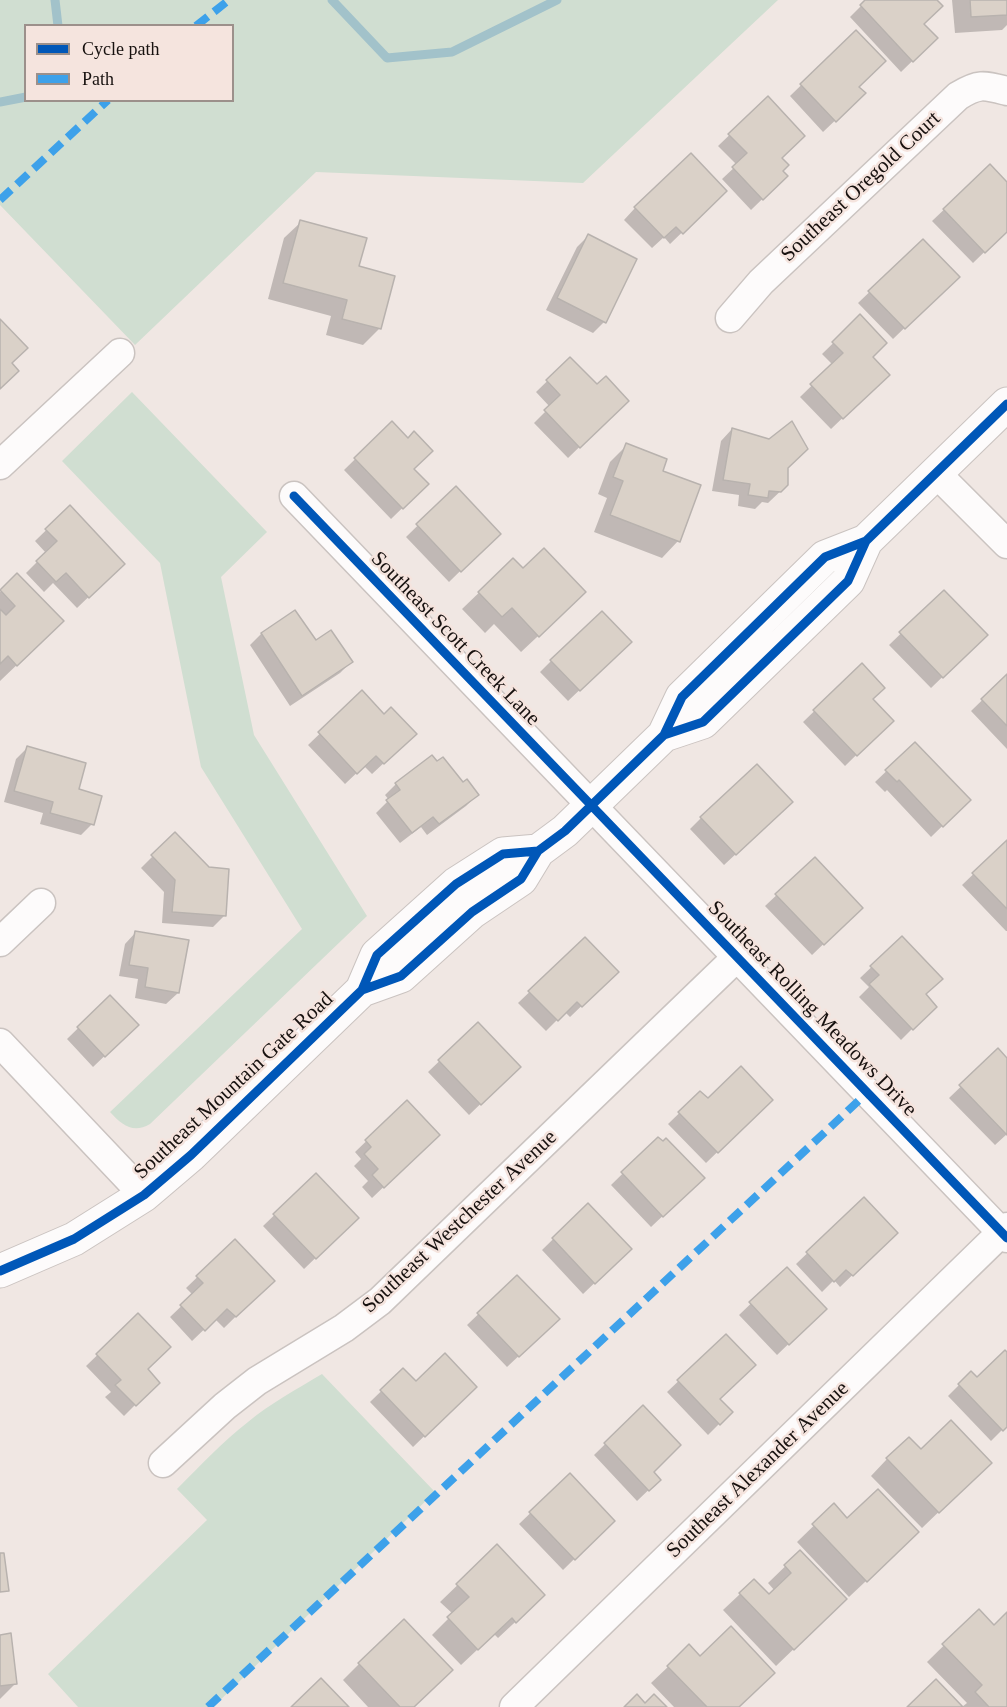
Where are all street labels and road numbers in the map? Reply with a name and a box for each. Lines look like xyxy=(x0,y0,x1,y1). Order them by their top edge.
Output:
street label: Southeast Oregold Court xyxy=(776,107,946,267)
street label: Southeast Scott Creek Lane xyxy=(365,547,545,731)
street label: Southeast Rolling Meadows Drive xyxy=(702,896,922,1122)
street label: Southeast Mountain Gate Road xyxy=(129,987,339,1185)
street label: Southeast Westchester Avenue xyxy=(357,1125,563,1319)
street label: Southeast Alexander Avenue xyxy=(662,1376,854,1564)

